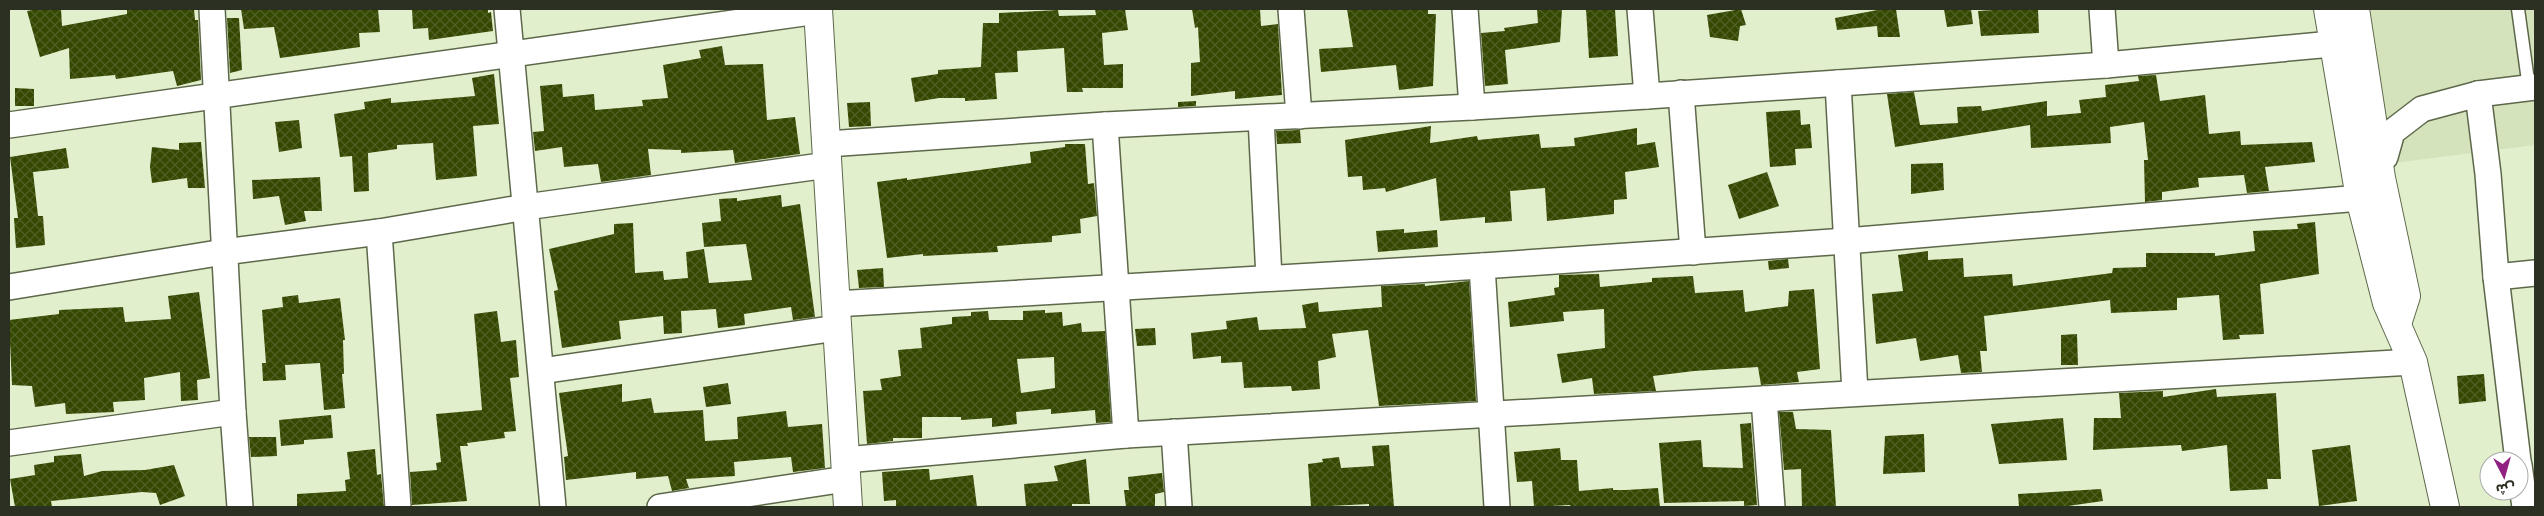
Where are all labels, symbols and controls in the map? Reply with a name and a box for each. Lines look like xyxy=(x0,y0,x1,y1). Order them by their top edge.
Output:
north arrow xyxy=(2479,451,2529,501)
text: ش xyxy=(2495,480,2516,498)

